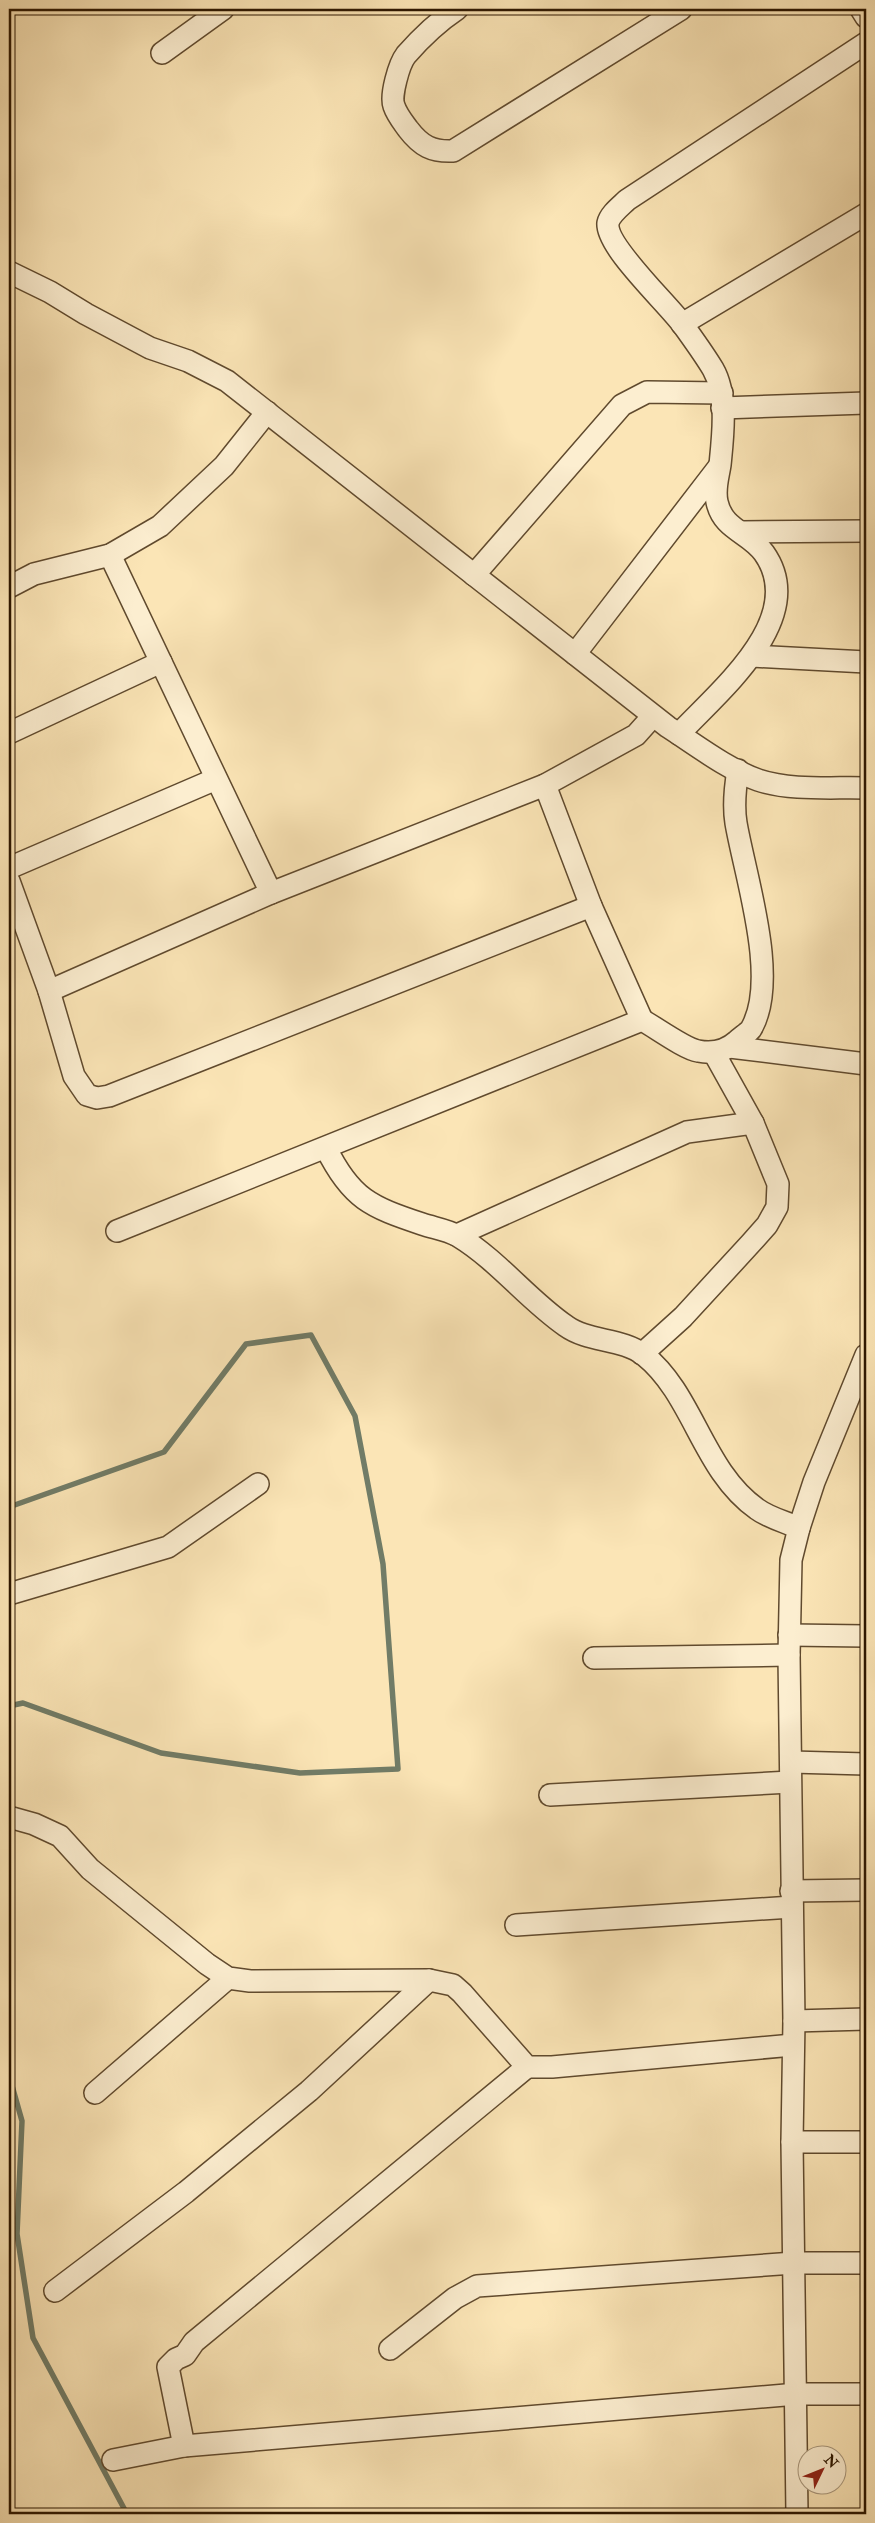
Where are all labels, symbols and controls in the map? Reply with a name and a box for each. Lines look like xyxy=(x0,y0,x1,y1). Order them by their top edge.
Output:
north arrow xyxy=(798,2446,848,2496)
text: N xyxy=(820,2450,842,2472)

